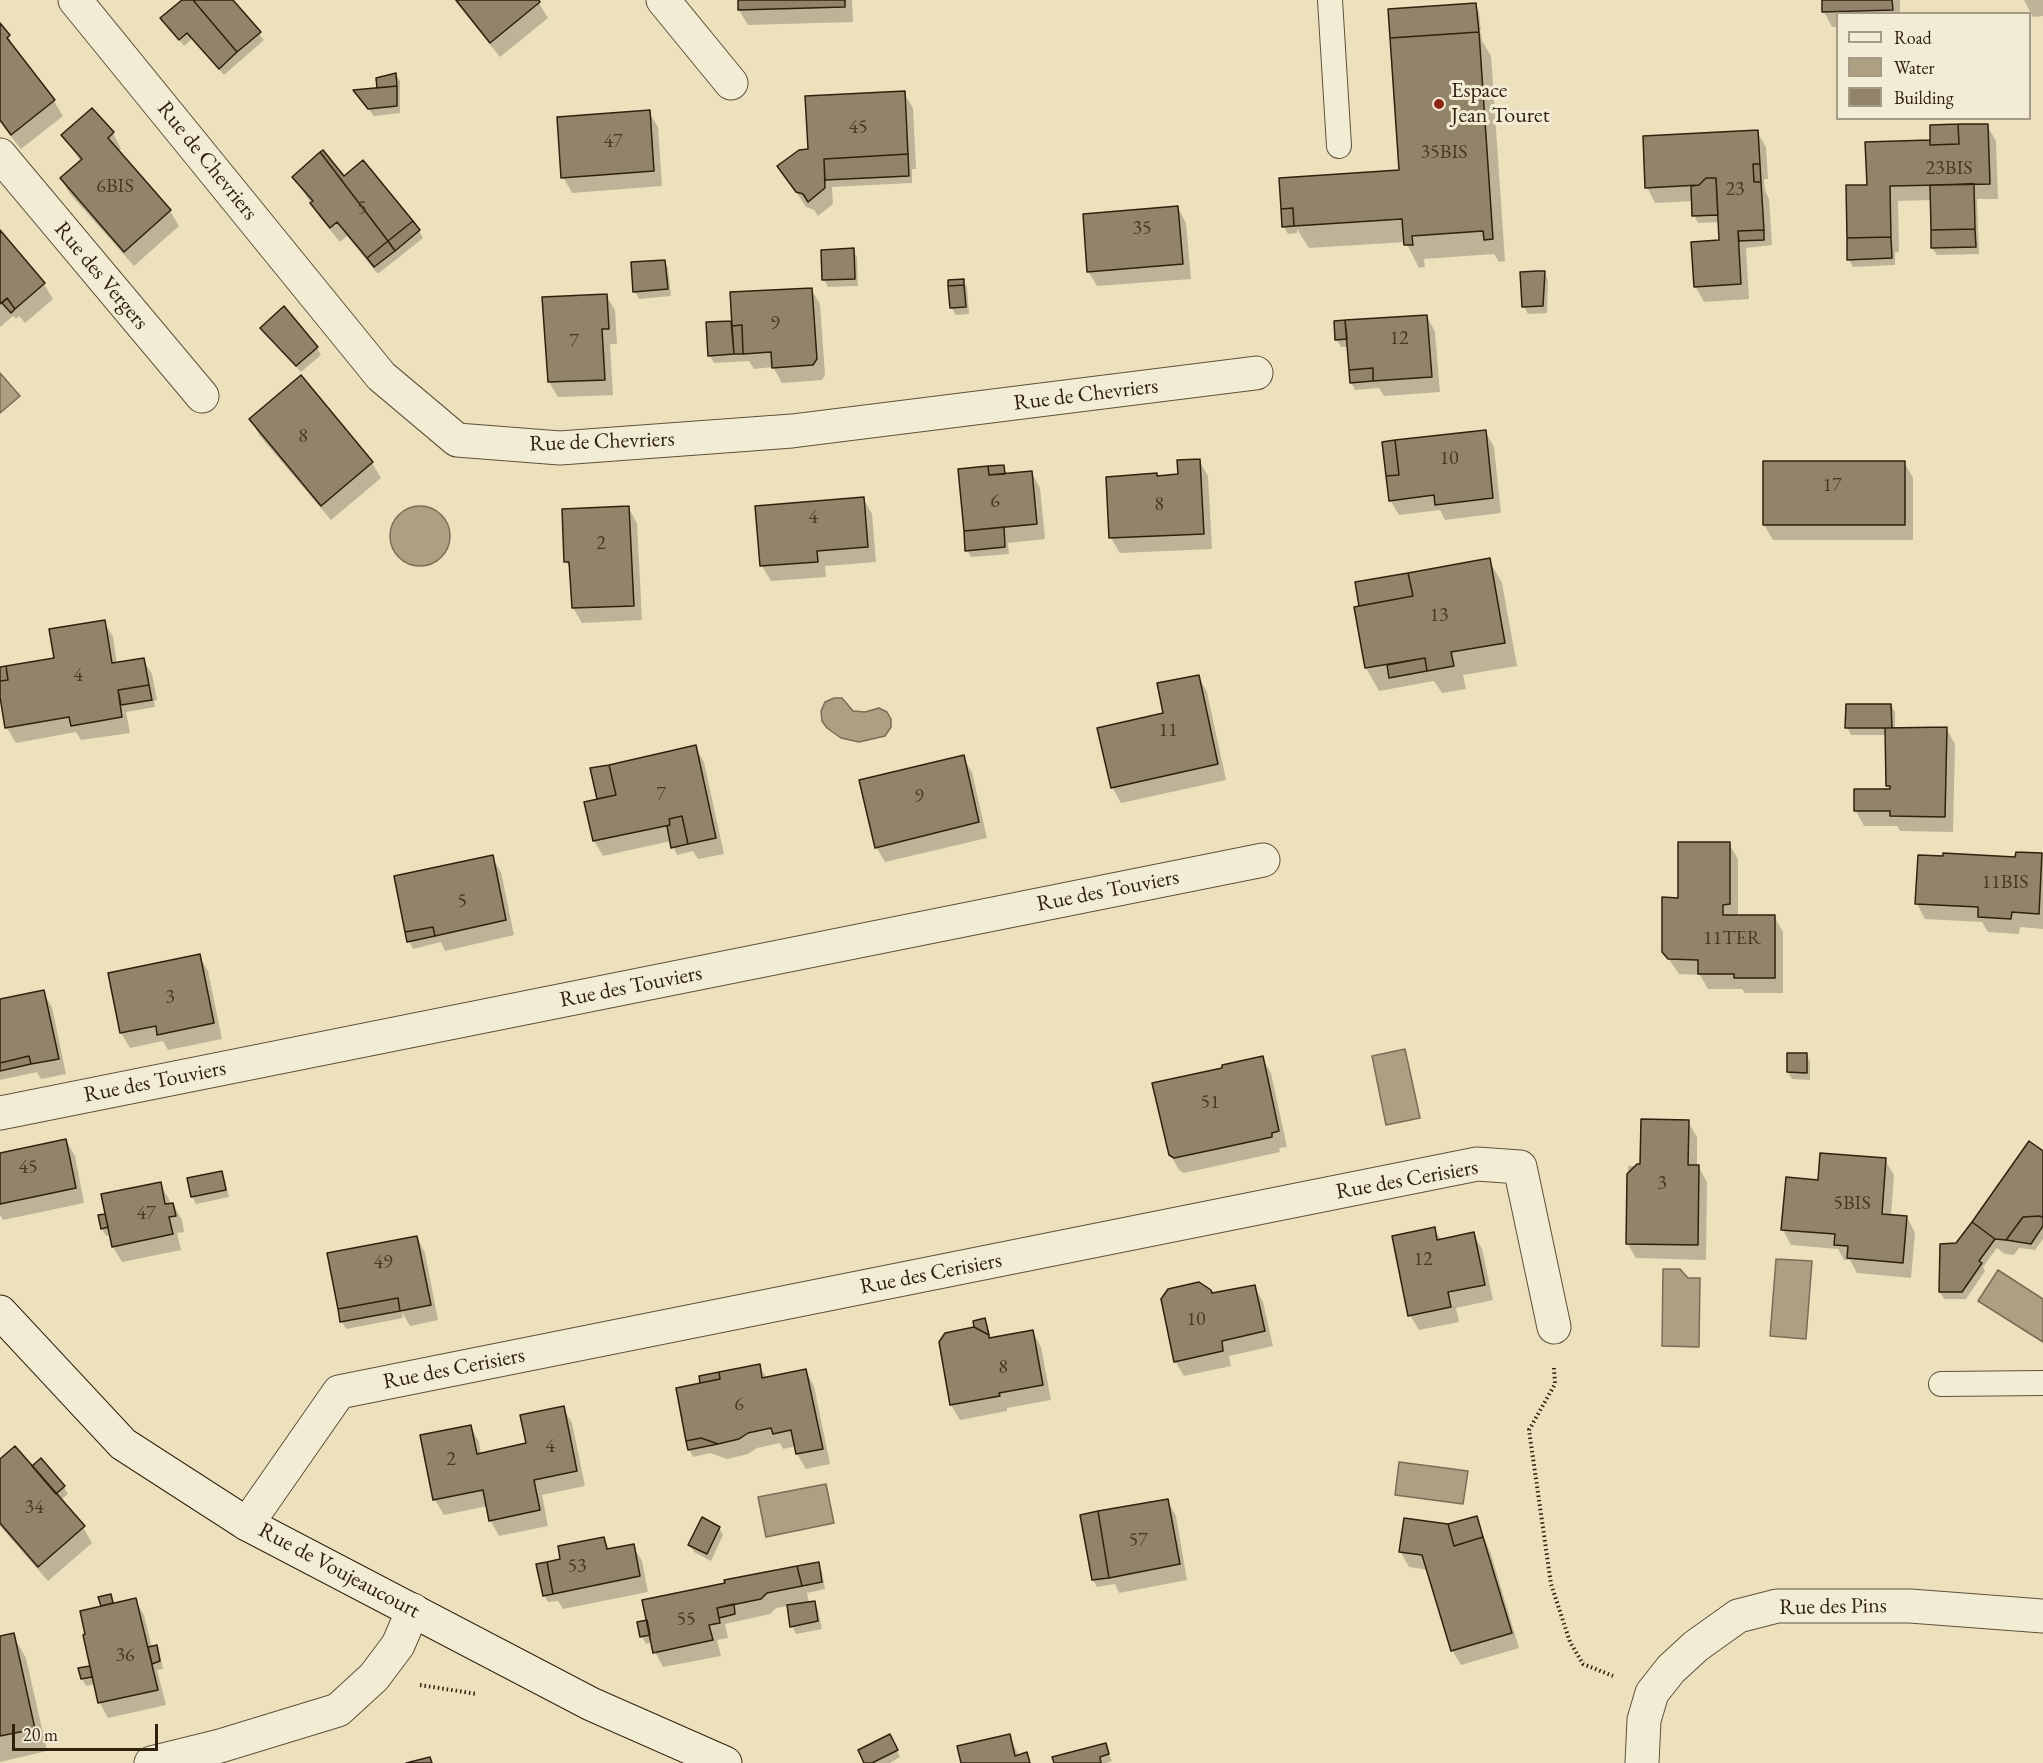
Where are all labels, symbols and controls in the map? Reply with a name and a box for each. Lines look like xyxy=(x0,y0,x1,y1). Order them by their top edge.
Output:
legend xyxy=(1836,12,2031,120)
text: Road xyxy=(1894,26,1932,49)
text: Water xyxy=(1894,56,1935,79)
place label: Espace Jean Touret xyxy=(1451,78,1550,130)
text: Building xyxy=(1894,86,1954,109)
street label: Rue de Chevriers xyxy=(151,96,263,226)
marker: Espace Jean Touret xyxy=(1432,97,1446,111)
house number: 45 xyxy=(848,116,868,140)
house number: 47 xyxy=(603,130,623,154)
house number: 35BIS xyxy=(1420,141,1468,165)
house number: 23BIS xyxy=(1925,157,1973,181)
house number: 6BIS xyxy=(96,175,134,199)
house number: 23 xyxy=(1725,178,1745,202)
house number: 5 xyxy=(357,197,367,221)
street label: Rue des Vergers xyxy=(48,217,154,335)
house number: 35 xyxy=(1132,217,1152,241)
house number: 9 xyxy=(770,312,780,336)
house number: 12 xyxy=(1389,327,1409,351)
house number: 7 xyxy=(569,330,579,354)
street label: Rue de Chevriers xyxy=(1012,373,1160,417)
house number: 8 xyxy=(298,425,308,449)
street label: Rue de Chevriers xyxy=(529,426,675,458)
house number: 10 xyxy=(1439,447,1459,471)
house number: 17 xyxy=(1822,474,1842,498)
house number: 6 xyxy=(990,490,1000,514)
house number: 8 xyxy=(1154,493,1164,517)
house number: 4 xyxy=(808,506,818,530)
house number: 2 xyxy=(596,532,606,556)
house number: 13 xyxy=(1429,604,1449,628)
house number: 4 xyxy=(73,664,83,688)
house number: 11 xyxy=(1158,719,1178,743)
house number: 7 xyxy=(656,783,666,807)
house number: 9 xyxy=(914,785,924,809)
street label: Rue des Touviers xyxy=(1035,864,1181,918)
house number: 11BIS xyxy=(1981,871,2029,895)
house number: 5 xyxy=(457,890,467,914)
house number: 11TER xyxy=(1703,927,1761,951)
street label: Rue des Touviers xyxy=(558,960,704,1014)
house number: 3 xyxy=(165,986,175,1010)
street label: Rue des Touviers xyxy=(82,1055,228,1109)
house number: 51 xyxy=(1200,1091,1220,1115)
street label: Rue des Cerisiers xyxy=(1334,1155,1480,1205)
house number: 45 xyxy=(18,1156,38,1180)
house number: 3 xyxy=(1657,1172,1667,1196)
house number: 5BIS xyxy=(1833,1192,1871,1216)
house number: 47 xyxy=(136,1202,156,1226)
street label: Rue des Cerisiers xyxy=(858,1247,1004,1301)
house number: 12 xyxy=(1413,1248,1433,1272)
house number: 49 xyxy=(373,1251,393,1275)
house number: 10 xyxy=(1186,1308,1206,1332)
street label: Rue des Cerisiers xyxy=(381,1342,527,1396)
house number: 8 xyxy=(998,1356,1008,1380)
house number: 6 xyxy=(734,1393,744,1417)
house number: 4 xyxy=(545,1435,555,1459)
house number: 2 xyxy=(446,1448,456,1472)
house number: 34 xyxy=(24,1496,44,1520)
street label: Rue de Voujeaucourt xyxy=(254,1517,424,1625)
house number: 57 xyxy=(1128,1529,1148,1553)
house number: 53 xyxy=(567,1555,587,1579)
street label: Rue des Pins xyxy=(1779,1593,1887,1621)
house number: 55 xyxy=(676,1608,696,1632)
house number: 36 xyxy=(115,1644,135,1668)
scale bar xyxy=(15,1712,160,1750)
text: 20 m xyxy=(23,1723,58,1746)

